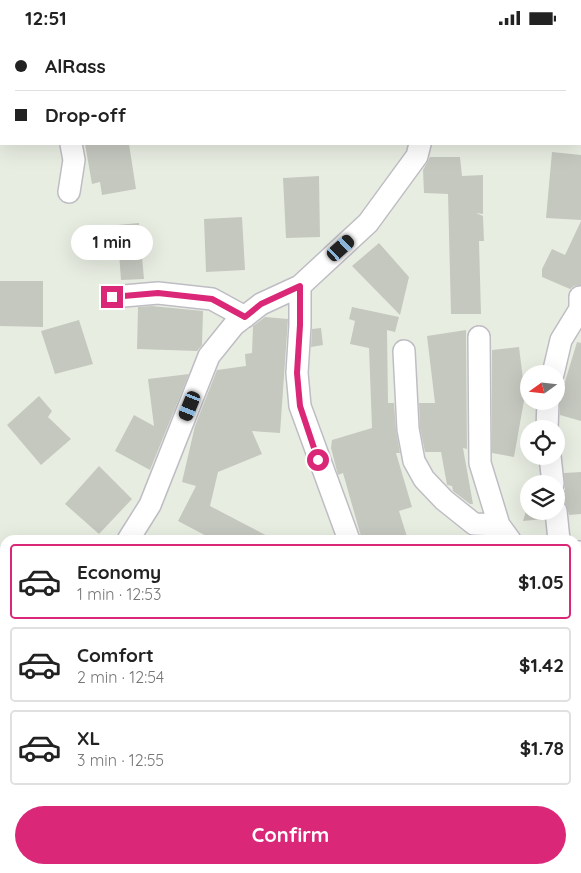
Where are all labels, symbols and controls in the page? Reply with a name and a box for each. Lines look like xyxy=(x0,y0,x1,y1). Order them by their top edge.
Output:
text: 12:51 xyxy=(25,6,67,30)
text: AlRass xyxy=(45,54,106,78)
text: Drop-off xyxy=(45,103,126,127)
callout: 1 min xyxy=(71,225,153,259)
text: 1 min xyxy=(93,232,131,252)
car xyxy=(324,232,357,264)
route end xyxy=(101,286,123,308)
north arrow xyxy=(520,365,565,410)
map controls xyxy=(520,365,565,520)
car xyxy=(177,389,202,423)
button: locate xyxy=(520,420,565,465)
route start xyxy=(307,449,329,471)
button: layers xyxy=(520,475,565,520)
icon: car xyxy=(17,559,62,604)
text: Economy xyxy=(77,560,161,584)
text: $1.05 xyxy=(518,570,564,594)
text: 1 min · 12:53 xyxy=(77,584,161,604)
icon: car xyxy=(17,642,62,687)
text: Comfort xyxy=(77,643,154,667)
text: $1.42 xyxy=(519,653,564,677)
text: 2 min · 12:54 xyxy=(77,667,164,687)
icon: car xyxy=(17,725,62,770)
text: XL xyxy=(77,726,100,750)
text: $1.78 xyxy=(520,736,564,760)
text: 3 min · 12:55 xyxy=(77,750,164,770)
button: Confirm xyxy=(15,806,566,864)

